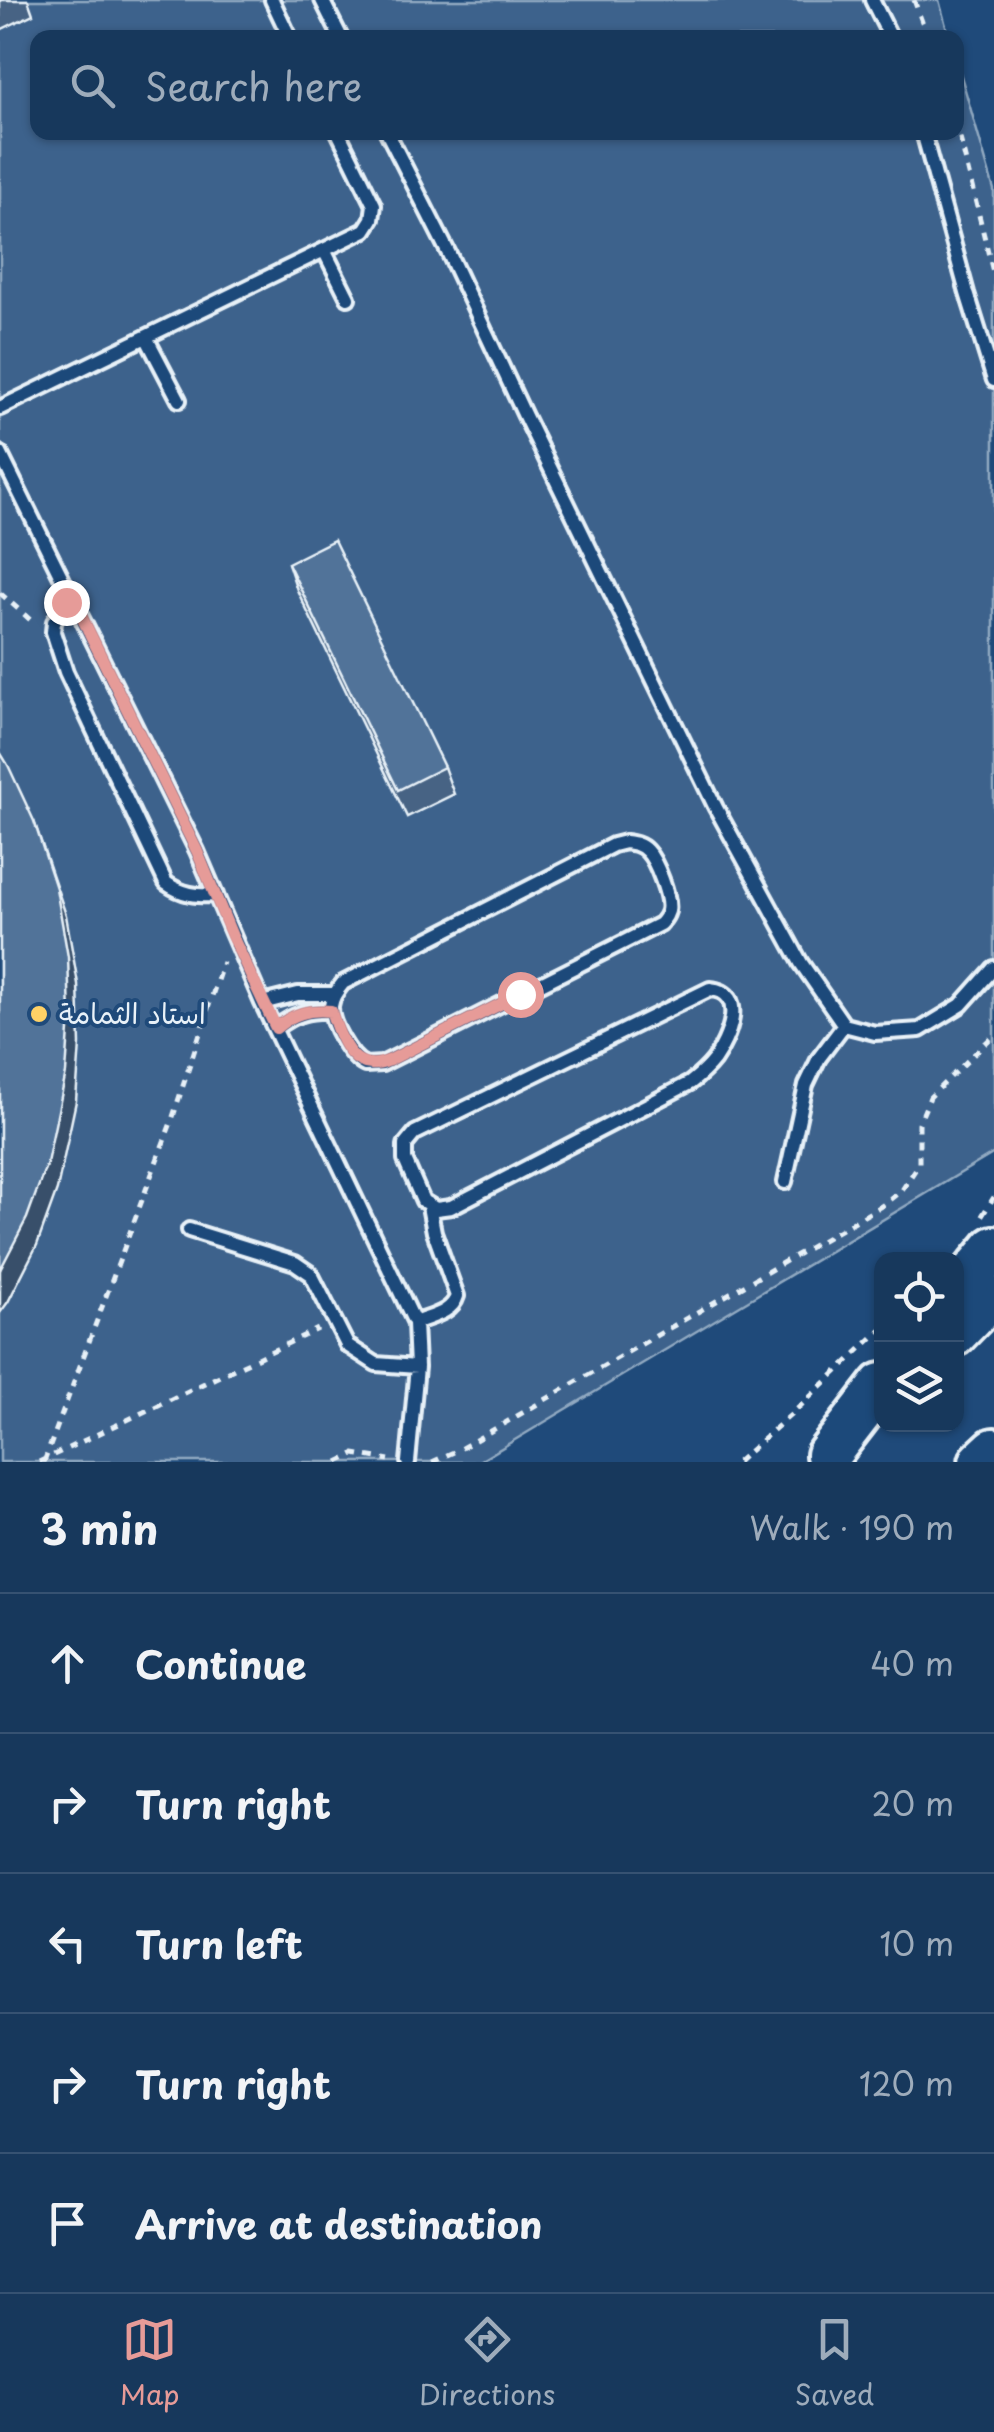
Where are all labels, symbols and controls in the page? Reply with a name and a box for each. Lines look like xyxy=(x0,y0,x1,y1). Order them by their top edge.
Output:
search box xyxy=(30,30,964,140)
text: Search here xyxy=(145,57,362,114)
icon: search xyxy=(65,58,120,113)
route end xyxy=(44,580,90,626)
route start xyxy=(498,972,544,1018)
place label: استاد الثمامة xyxy=(59,991,206,1034)
marker: استاد الثمامة xyxy=(28,1003,50,1025)
map controls xyxy=(874,1252,964,1432)
button: locate xyxy=(874,1252,964,1342)
button: layers xyxy=(874,1342,964,1432)
text: 3 min xyxy=(40,1496,158,1559)
text: Walk · 190 m xyxy=(749,1503,954,1551)
text: Continue xyxy=(135,1635,306,1692)
icon: ahead xyxy=(40,1636,95,1691)
text: 40 m xyxy=(870,1639,954,1687)
text: Turn right xyxy=(135,1775,331,1832)
icon: right xyxy=(40,1776,95,1831)
text: 20 m xyxy=(872,1779,954,1827)
text: Turn left xyxy=(135,1915,303,1972)
icon: left xyxy=(40,1916,95,1971)
text: 10 m xyxy=(880,1919,954,1967)
text: Turn right xyxy=(135,2055,331,2112)
icon: right xyxy=(40,2056,95,2111)
text: 120 m xyxy=(859,2059,954,2107)
text: Arrive at destination xyxy=(135,2195,543,2252)
icon: arrive xyxy=(40,2196,95,2251)
tab: Map xyxy=(120,2312,180,2415)
tab: Directions xyxy=(419,2312,555,2415)
tab: Saved xyxy=(795,2312,874,2415)

